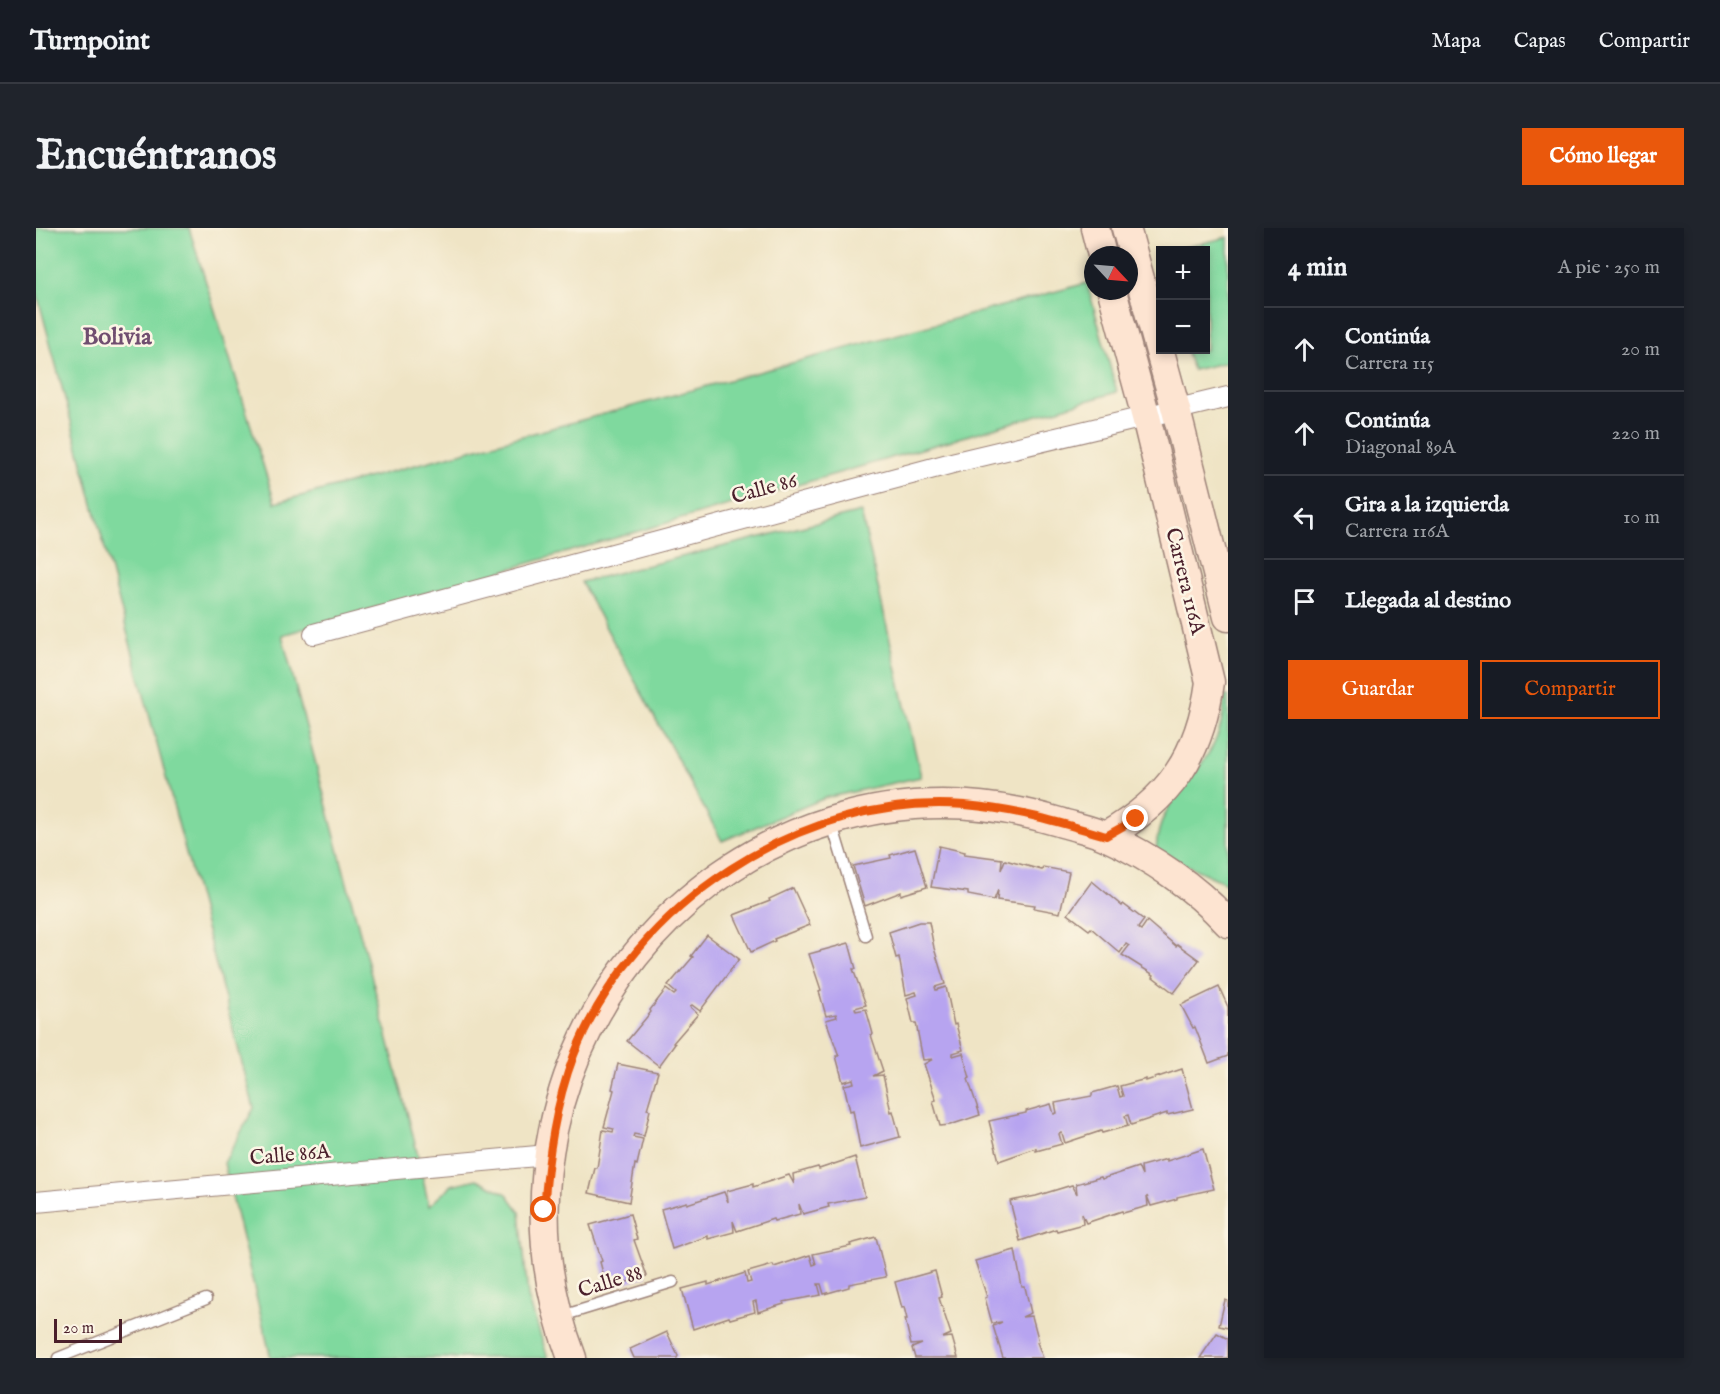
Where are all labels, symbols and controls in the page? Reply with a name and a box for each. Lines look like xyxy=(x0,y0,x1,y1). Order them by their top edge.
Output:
text: Turnpoint xyxy=(30,24,150,59)
text: Mapa xyxy=(1432,28,1481,55)
text: Capas xyxy=(1514,28,1566,55)
text: Compartir xyxy=(1599,28,1690,55)
button: Cómo llegar xyxy=(1522,128,1684,185)
text: Encuéntranos xyxy=(36,130,277,183)
north arrow xyxy=(1084,246,1138,300)
map controls xyxy=(1156,246,1210,354)
button: + xyxy=(1156,246,1210,300)
text: 4 min xyxy=(1288,251,1347,284)
text: A pie · 250 m xyxy=(1558,255,1660,280)
button: − xyxy=(1156,300,1210,354)
district label: Bolivia xyxy=(82,322,152,353)
text: Continúa xyxy=(1345,323,1430,351)
icon: ahead xyxy=(1288,333,1321,366)
text: 20 m xyxy=(1621,337,1660,362)
text: Carrera 115 xyxy=(1345,351,1434,376)
text: Continúa xyxy=(1345,407,1430,435)
icon: ahead xyxy=(1288,417,1321,450)
text: 220 m xyxy=(1612,421,1660,446)
text: Diagonal 89A xyxy=(1345,435,1456,460)
street label: Calle 86 xyxy=(729,467,801,511)
text: Gira a la izquierda xyxy=(1345,491,1509,519)
icon: left xyxy=(1288,501,1321,534)
text: 10 m xyxy=(1623,505,1660,530)
text: Carrera 116A xyxy=(1345,519,1449,544)
street label: Carrera 116A xyxy=(1158,525,1211,638)
icon: arrive xyxy=(1288,585,1321,618)
text: Llegada al destino xyxy=(1345,587,1511,615)
button: Guardar xyxy=(1288,660,1468,719)
button: Compartir xyxy=(1480,660,1660,719)
route end xyxy=(1122,805,1148,831)
street label: Calle 86A xyxy=(249,1138,332,1172)
route start xyxy=(530,1196,556,1222)
street label: Calle 88 xyxy=(575,1260,646,1305)
scale bar xyxy=(54,1316,122,1344)
text: 20 m xyxy=(63,1319,94,1339)

